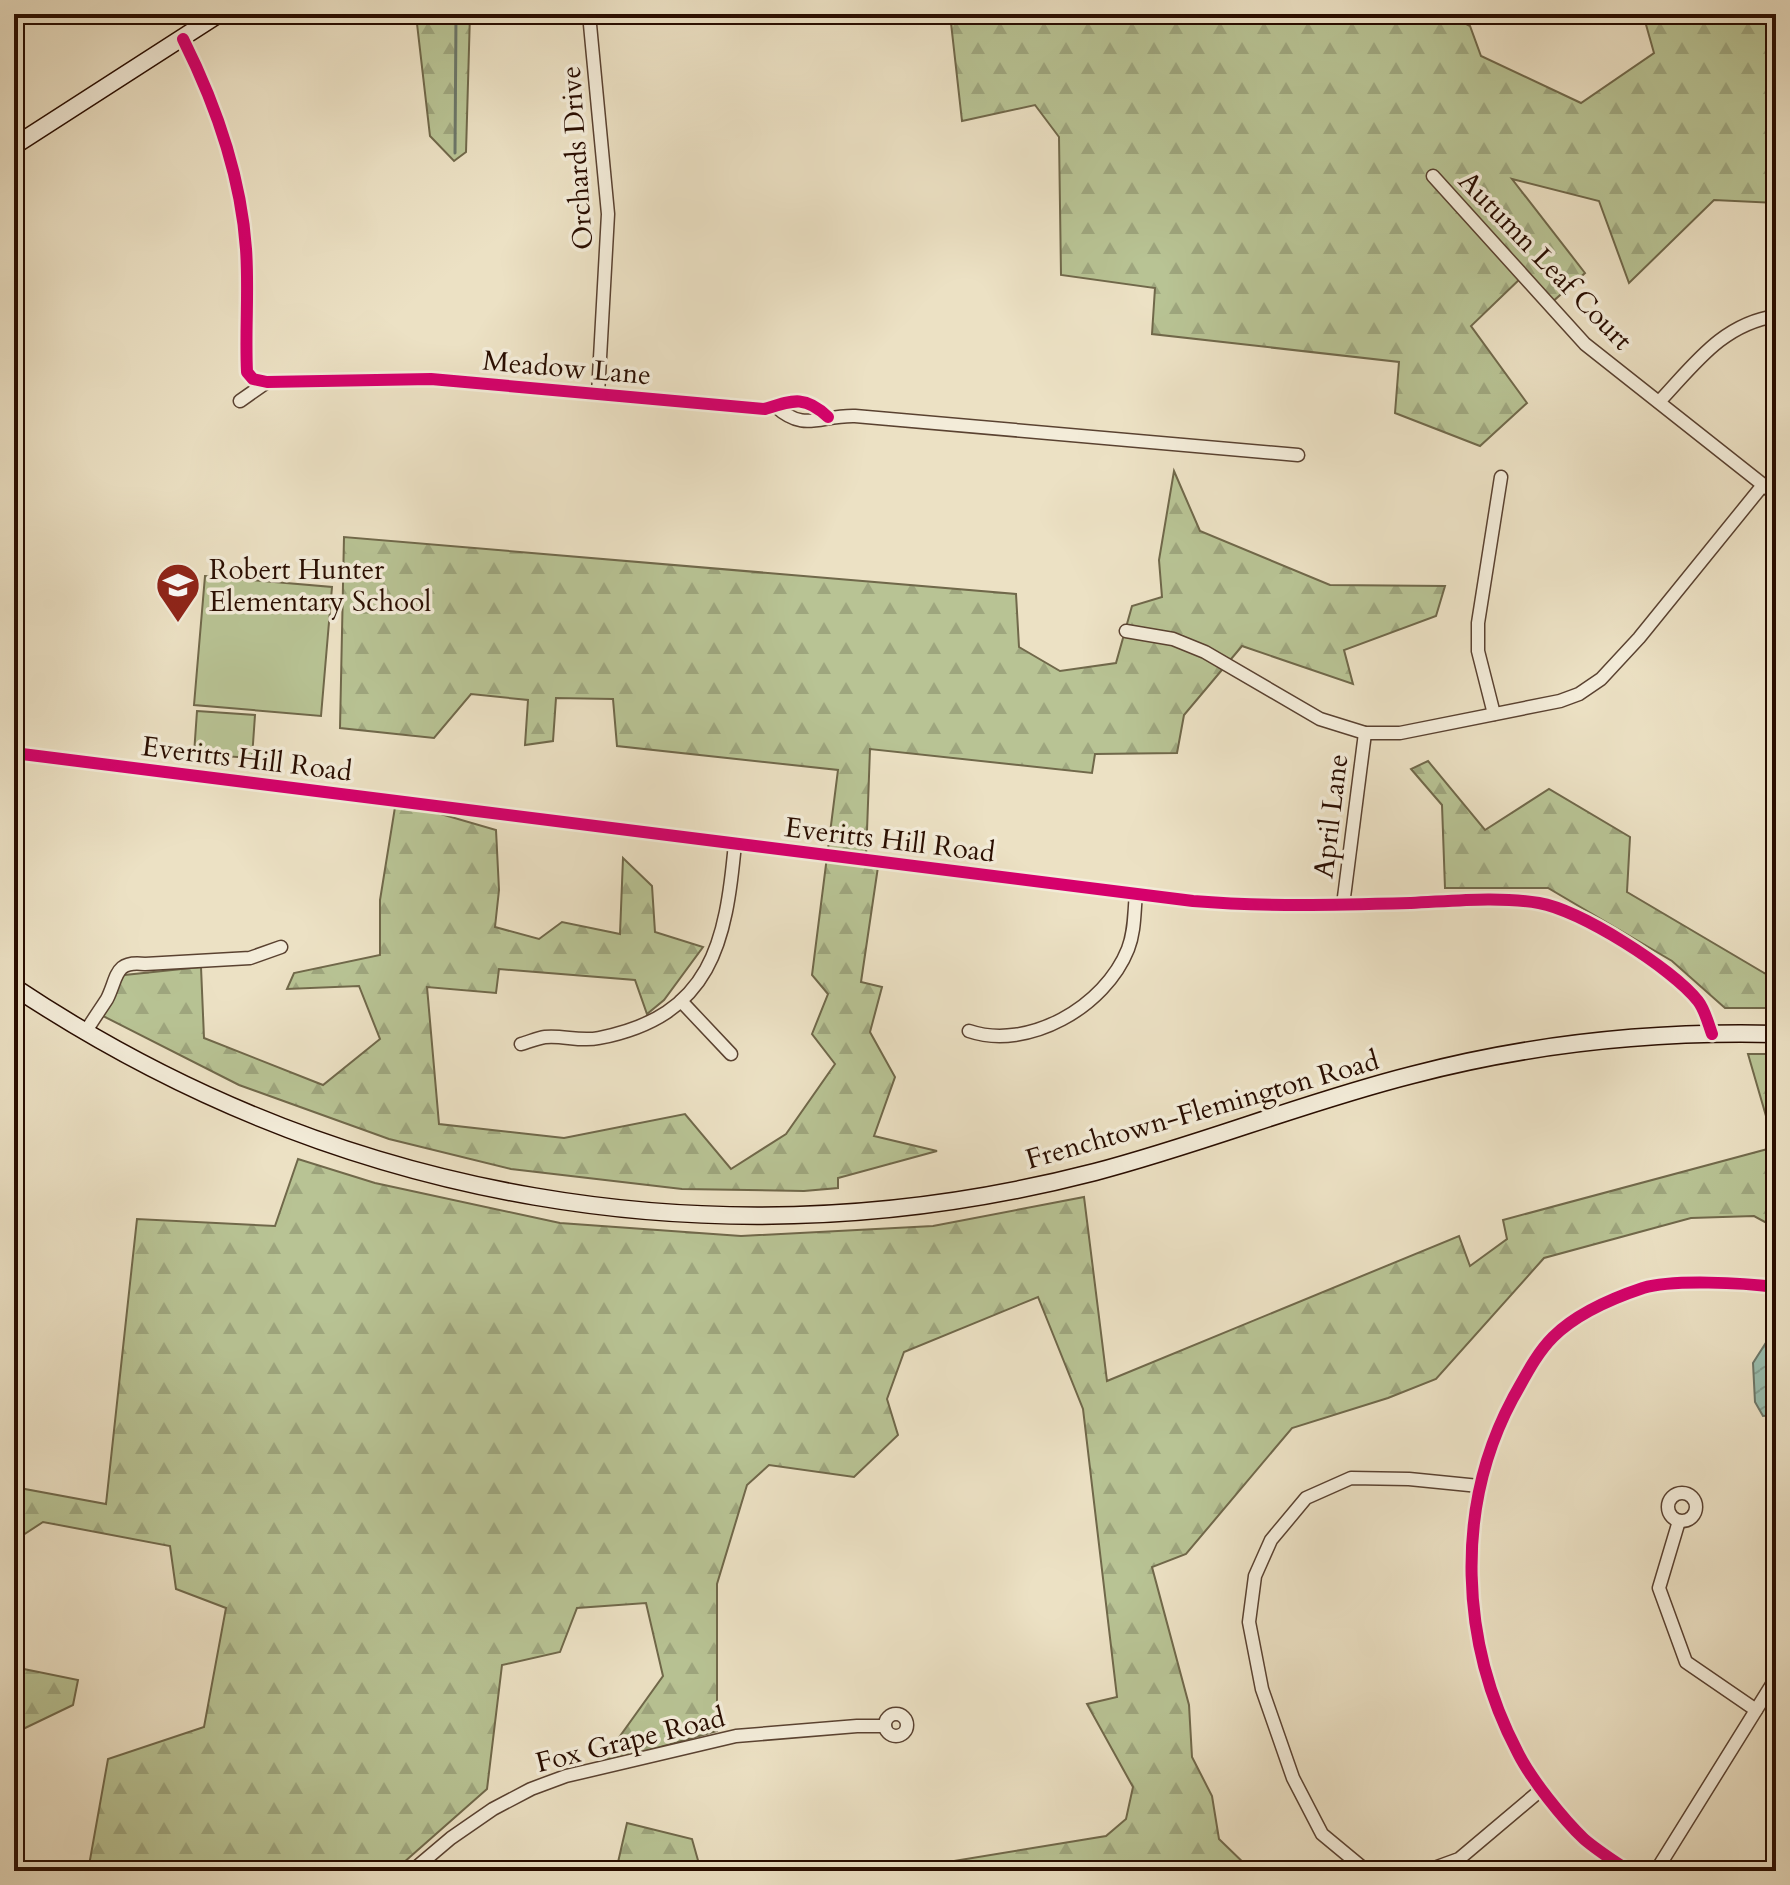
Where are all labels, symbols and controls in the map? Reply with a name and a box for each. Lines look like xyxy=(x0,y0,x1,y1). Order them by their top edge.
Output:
street label: Orchards Drive xyxy=(552,65,602,251)
street label: Autumn Leaf Court xyxy=(1450,163,1641,359)
street label: Meadow Lane xyxy=(481,342,653,394)
place label: Robert Hunter Elementary School xyxy=(209,551,431,621)
school or university icon: Robert Hunter Elementary School xyxy=(154,561,202,624)
street label: Everitts Hill Road xyxy=(140,727,354,791)
street label: April Lane xyxy=(1305,752,1357,881)
street label: Everitts Hill Road xyxy=(783,808,997,872)
street label: Frenchtown-Flemington Road xyxy=(1021,1041,1383,1179)
street label: Fox Grape Road xyxy=(532,1698,729,1782)

